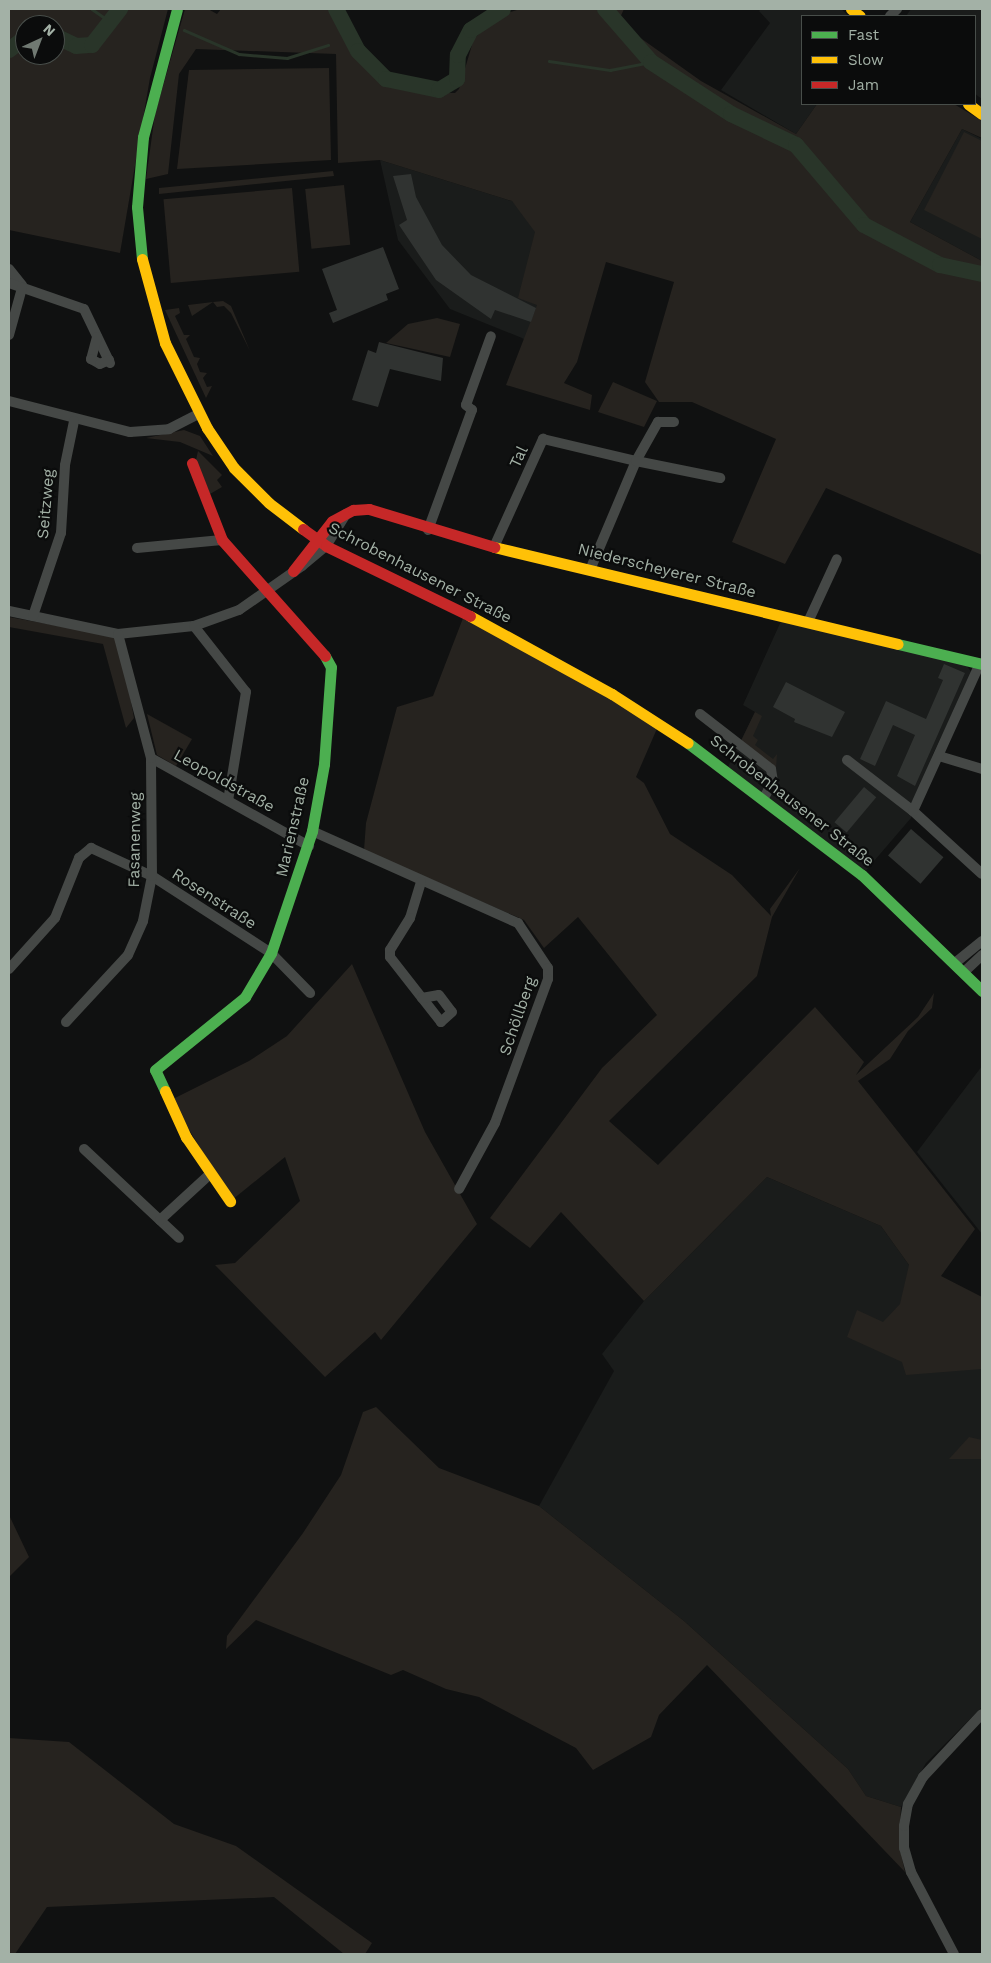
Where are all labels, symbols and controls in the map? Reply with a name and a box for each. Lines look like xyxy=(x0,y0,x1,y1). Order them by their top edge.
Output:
north arrow xyxy=(15,15,65,65)
legend xyxy=(801,15,976,105)
text: N xyxy=(40,20,59,39)
text: Fast xyxy=(848,26,879,44)
text: Slow xyxy=(848,51,884,69)
text: Jam xyxy=(848,76,879,94)
street label: Tal xyxy=(506,443,532,471)
street label: Seitzweg xyxy=(33,468,59,540)
street label: Schrobenhausener Straße xyxy=(325,518,515,628)
street label: Niederscheyerer Straße xyxy=(576,540,758,602)
street label: Schrobenhausener Straße xyxy=(706,731,878,871)
street label: Leopoldstraße xyxy=(170,745,278,817)
street label: Marienstraße xyxy=(272,775,314,879)
street label: Fasanenweg xyxy=(125,792,145,888)
street label: Rosenstraße xyxy=(168,864,260,934)
street label: Schöllberg xyxy=(496,974,540,1058)

